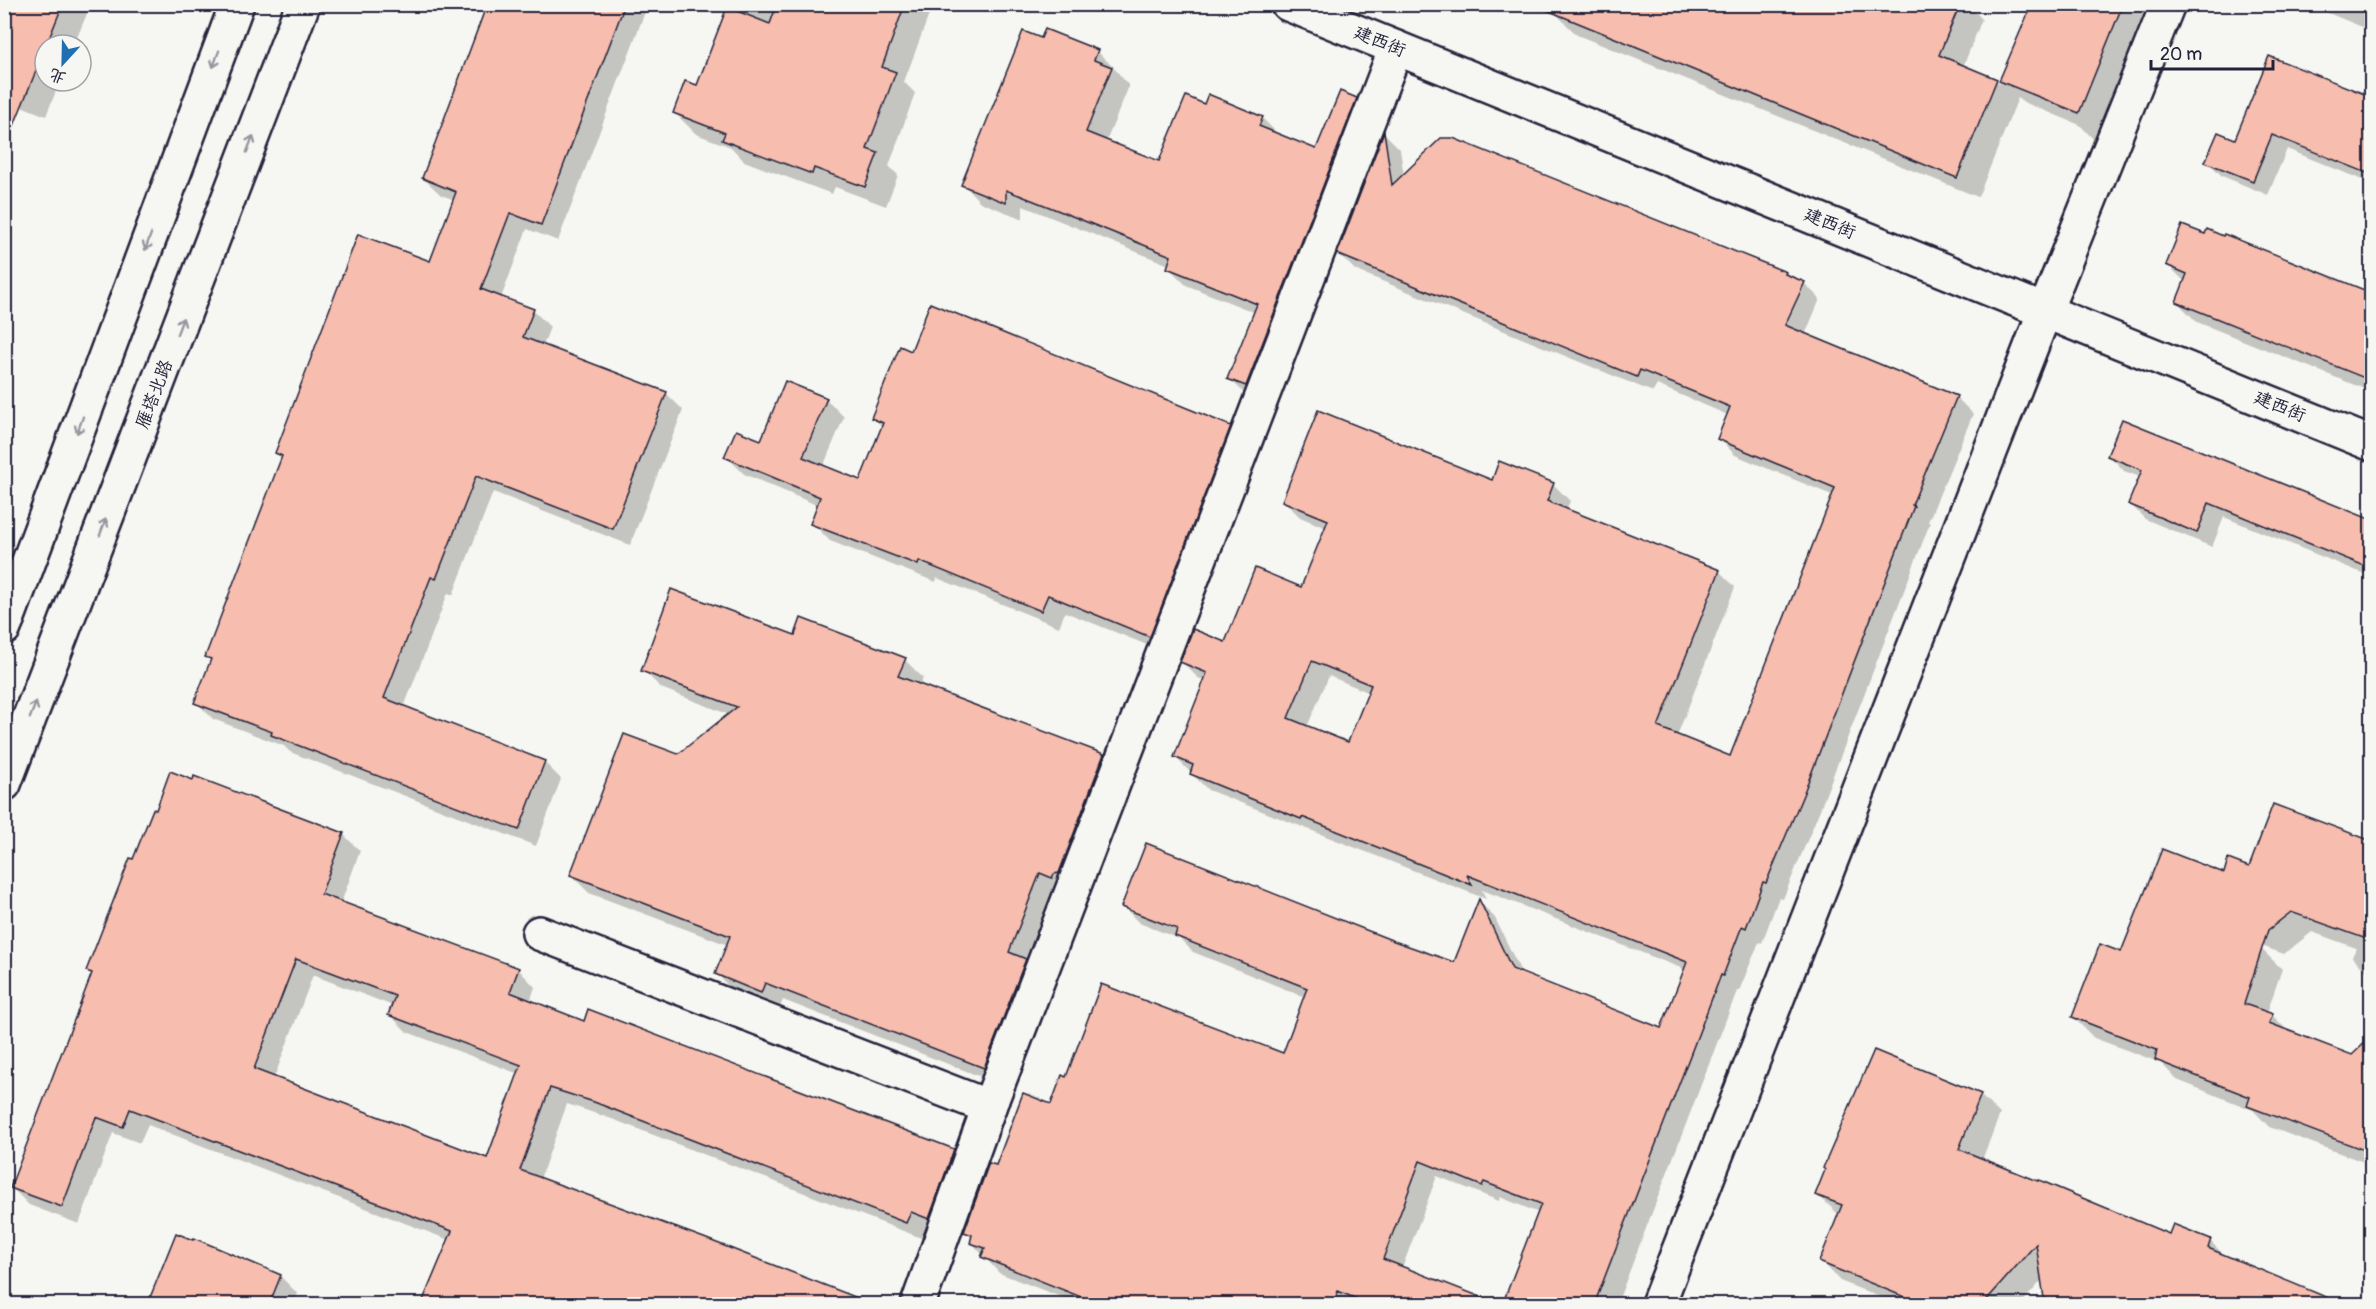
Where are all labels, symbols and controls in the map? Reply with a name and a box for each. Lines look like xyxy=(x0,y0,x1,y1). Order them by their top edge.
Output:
street label: 建西街 xyxy=(1350,21,1409,62)
north arrow xyxy=(33,33,93,93)
scale bar xyxy=(2151,33,2272,71)
text: 20 m xyxy=(2160,43,2202,66)
one-way arrow xyxy=(210,50,221,68)
text: 北 xyxy=(47,64,69,88)
one-way arrow xyxy=(245,135,256,153)
street label: 建西街 xyxy=(1800,203,1859,244)
one-way arrow xyxy=(142,232,153,251)
one-way arrow xyxy=(175,317,186,335)
street label: 雁塔北路 xyxy=(131,356,178,432)
street label: 建西街 xyxy=(2250,386,2309,427)
one-way arrow xyxy=(74,415,85,434)
one-way arrow xyxy=(98,519,109,537)
one-way arrow xyxy=(28,701,39,719)

